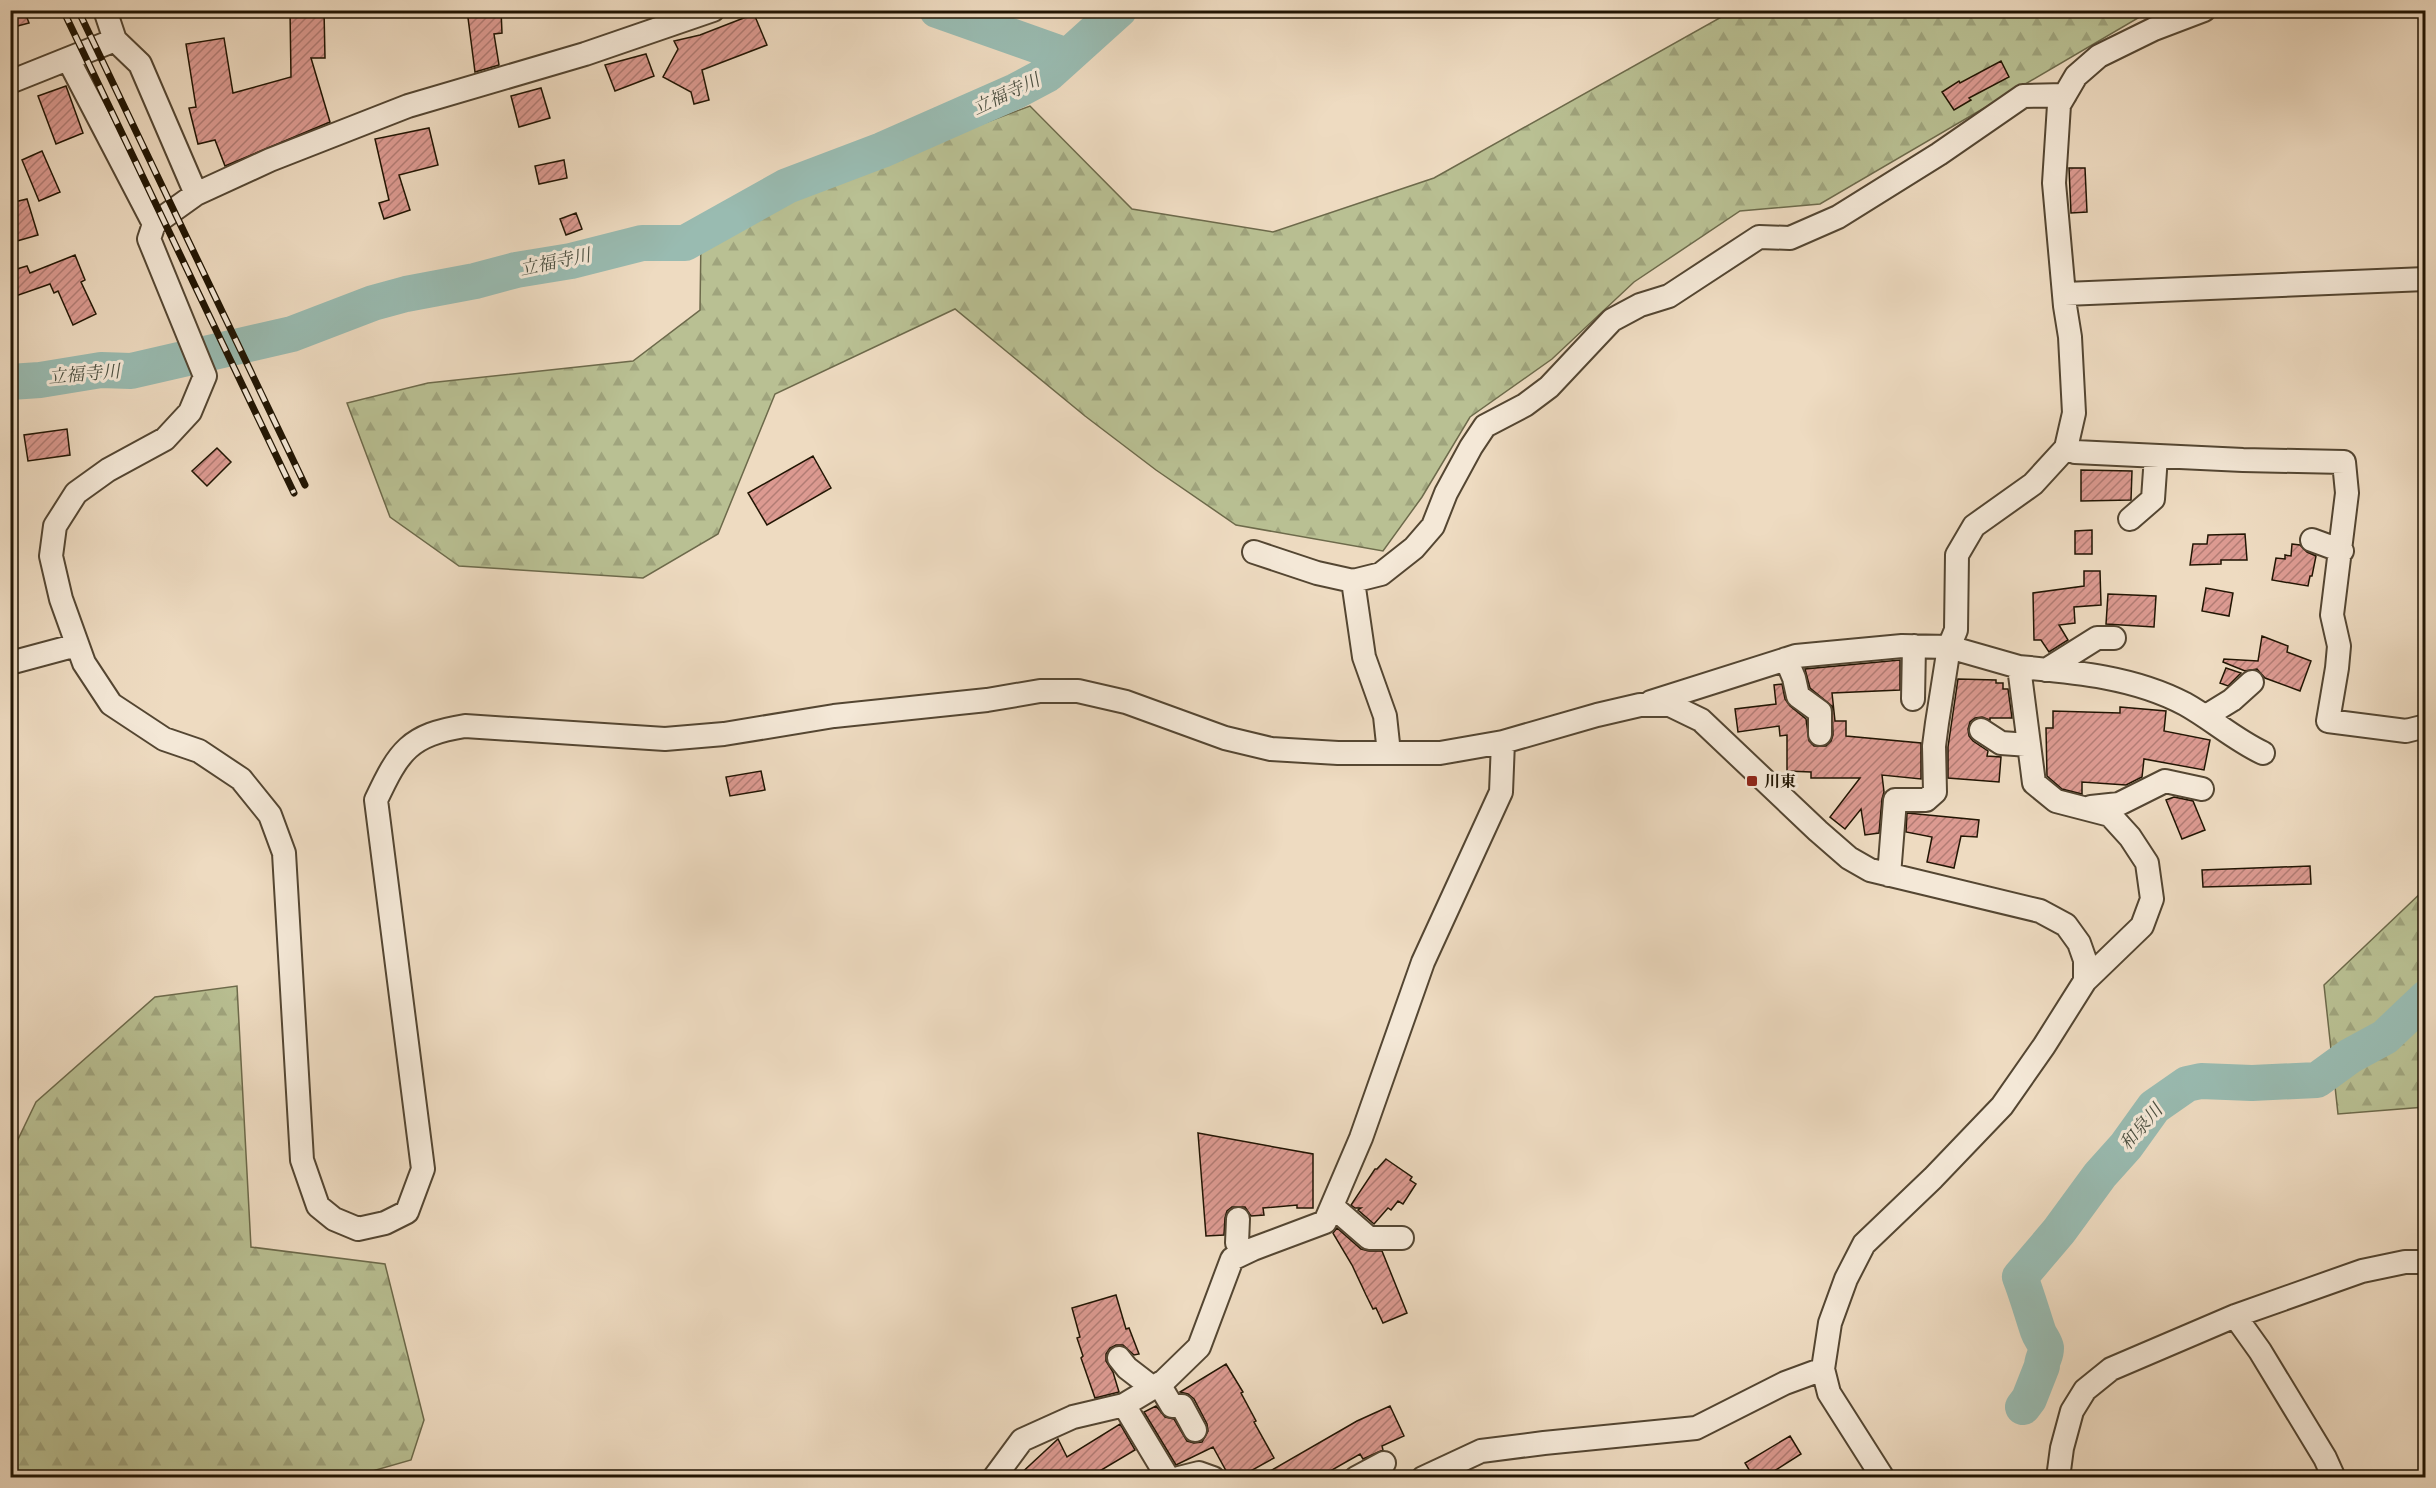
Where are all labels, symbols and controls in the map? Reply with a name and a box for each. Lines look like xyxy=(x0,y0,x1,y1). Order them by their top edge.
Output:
water label: 立福寺川 xyxy=(968,67,1046,120)
water label: 立福寺川 xyxy=(517,242,595,281)
water label: 立福寺川 xyxy=(47,359,123,389)
place label: 川東 xyxy=(1764,771,1796,793)
marker: 川東 xyxy=(1745,774,1759,788)
water label: 和泉川 xyxy=(2114,1097,2169,1155)

